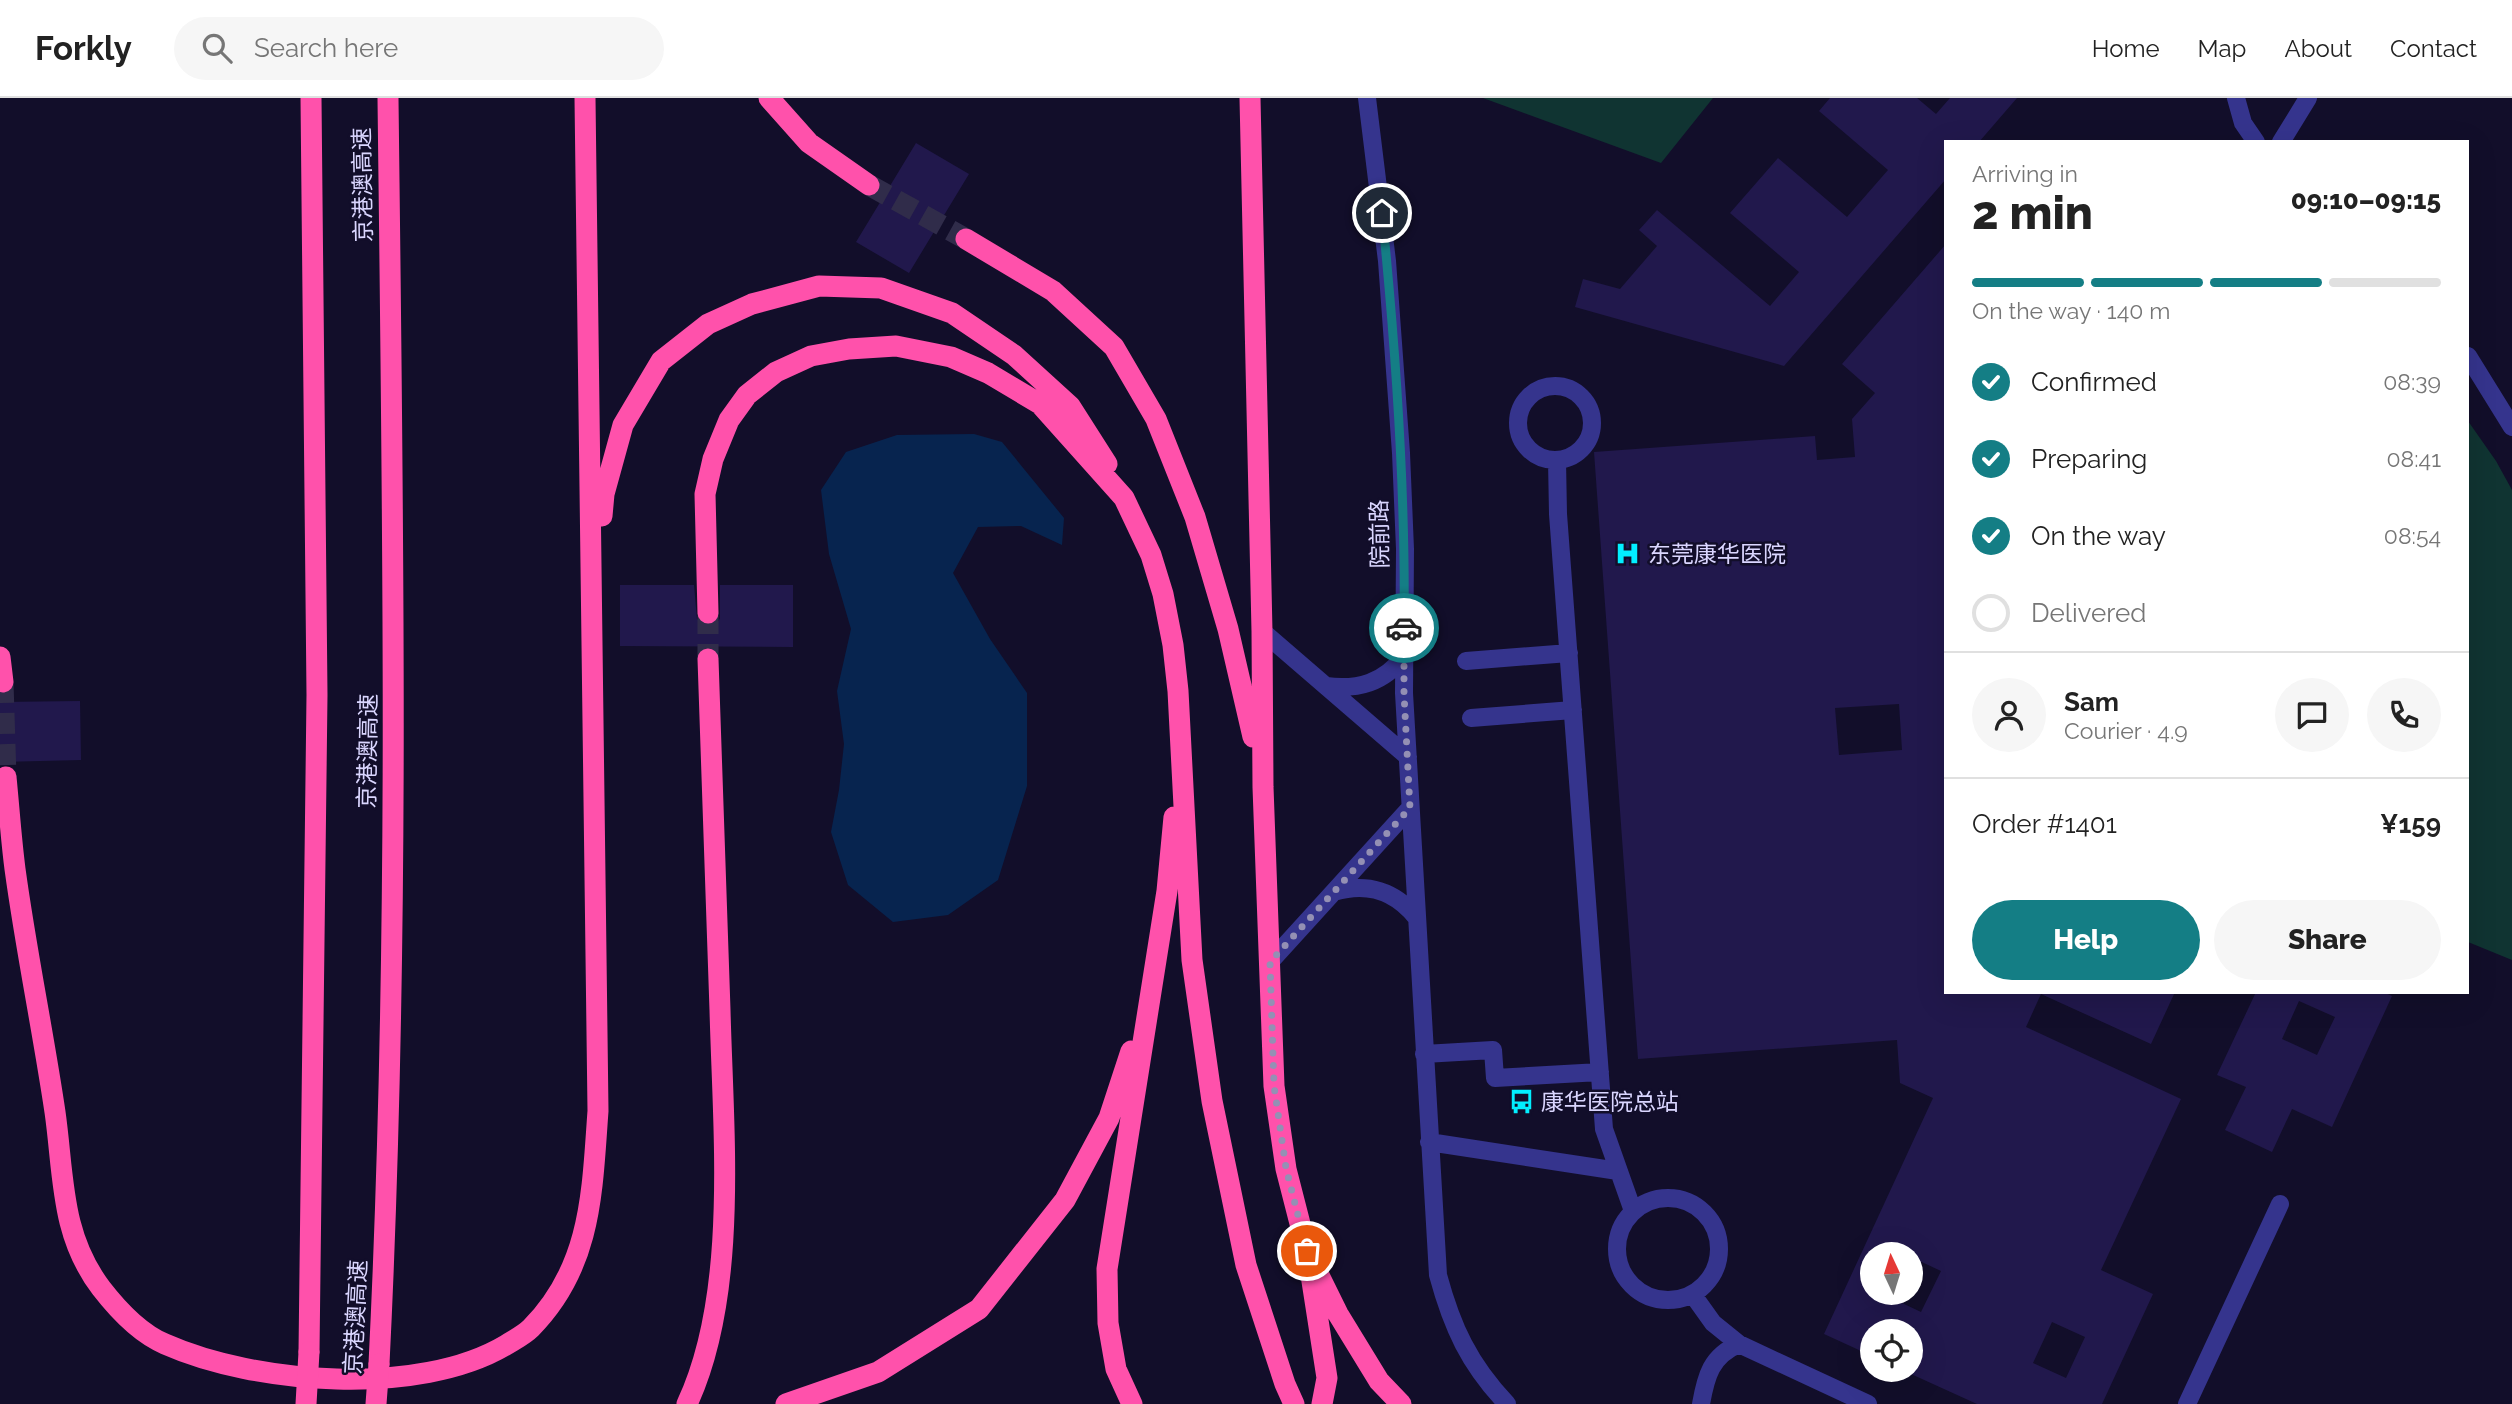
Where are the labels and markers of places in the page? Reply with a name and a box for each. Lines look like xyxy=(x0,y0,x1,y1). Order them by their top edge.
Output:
pin xyxy=(1352,183,1412,243)
hospital icon: 东莞康华医院 xyxy=(1614,539,1642,567)
place label: 东莞康华医院 xyxy=(1648,540,1786,567)
bus stop icon: 康华医院总站 xyxy=(1507,1087,1535,1115)
place label: 康华医院总站 xyxy=(1541,1088,1679,1115)
pin xyxy=(1277,1221,1337,1281)

